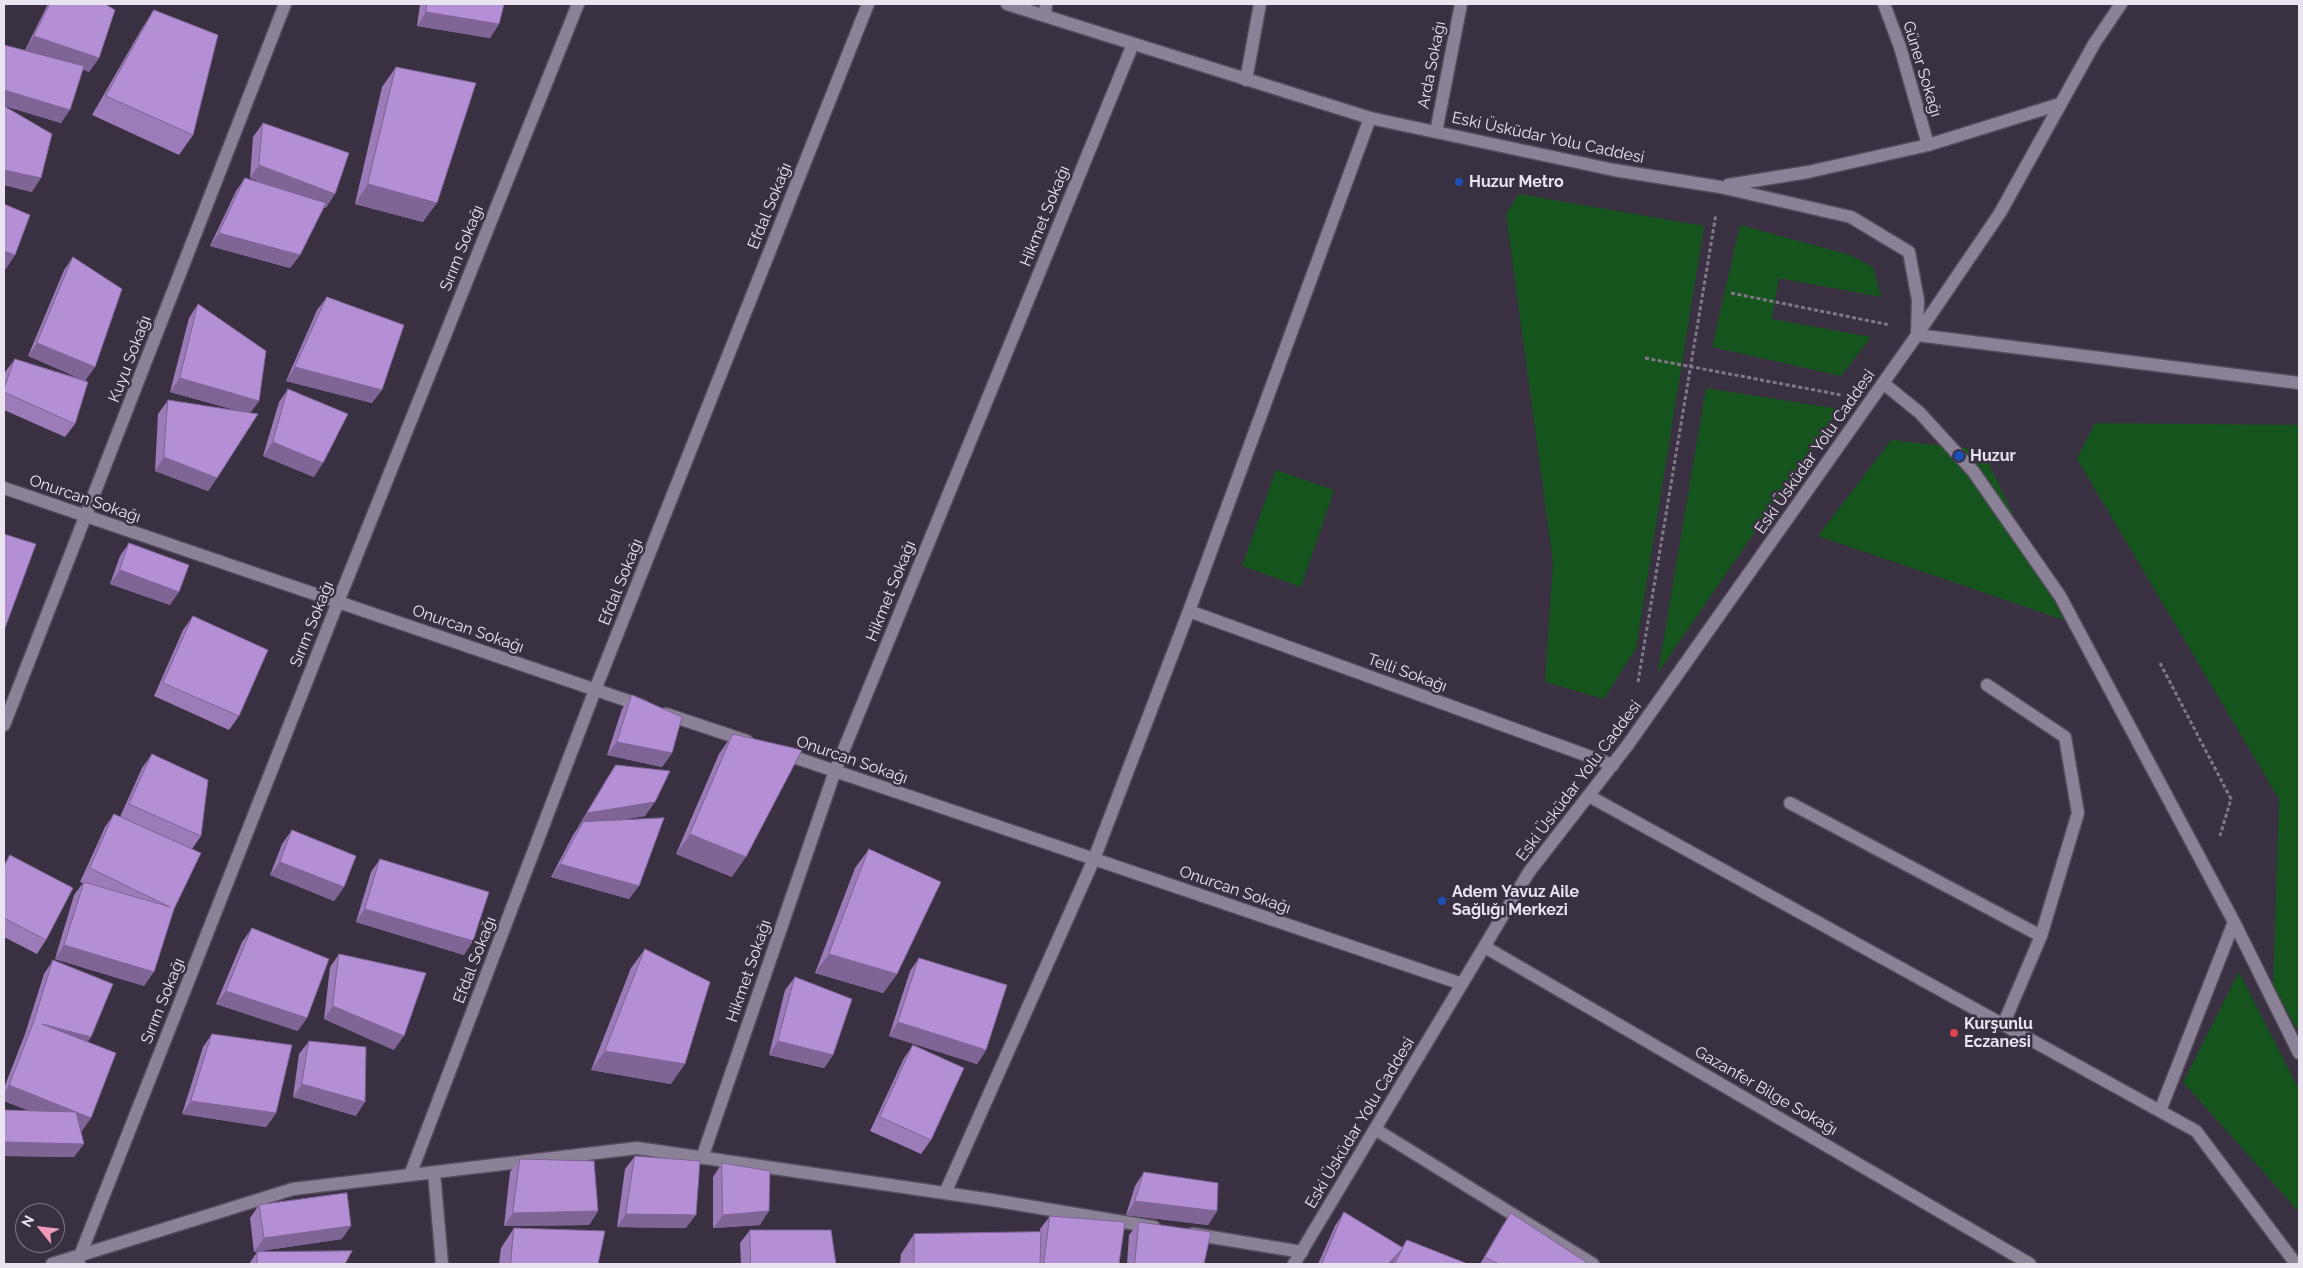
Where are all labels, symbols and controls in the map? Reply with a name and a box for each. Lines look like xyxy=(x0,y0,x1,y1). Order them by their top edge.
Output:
street label: Güner Sokağı xyxy=(1898,19,1946,119)
street label: Arda Sokağı xyxy=(1414,20,1450,110)
street label: Eski Üsküdar Yolu Caddesi xyxy=(1450,108,1646,168)
street label: Efdal Sokağı xyxy=(744,160,796,252)
street label: Hikmet Sokağı xyxy=(1016,163,1074,269)
place label: Huzur Metro xyxy=(1469,172,1564,192)
marker: Huzur Metro xyxy=(1453,176,1465,188)
street label: Sırım Sokağı xyxy=(436,202,488,294)
street label: Kuyu Sokağı xyxy=(105,313,155,405)
street label: Eski Üsküdar Yolu Caddesi xyxy=(1751,366,1879,538)
place label: Huzur xyxy=(1970,446,2016,466)
marker: Huzur xyxy=(1952,449,1966,463)
street label: Onurcan Sokağı xyxy=(27,471,143,527)
street label: Efdal Sokağı xyxy=(595,536,647,628)
street label: Hikmet Sokağı xyxy=(862,538,920,644)
street label: Sırım Sokağı xyxy=(286,578,338,670)
street label: Onurcan Sokağı xyxy=(410,601,526,657)
street label: Telli Sokağı xyxy=(1365,650,1449,696)
street label: Eski Üsküdar Yolu Caddesi xyxy=(1512,697,1646,865)
street label: Onurcan Sokağı xyxy=(794,732,910,788)
street label: Onurcan Sokağı xyxy=(1177,862,1293,918)
place label: Adem Yavuz Aile Sağlığı Merkezi xyxy=(1452,882,1579,920)
marker: Adem Yavuz Aile Sağlığı Merkezi xyxy=(1436,895,1448,907)
street label: Efdal Sokağı xyxy=(450,914,500,1006)
street label: Hikmet Sokağı xyxy=(723,917,775,1025)
street label: Sırım Sokağı xyxy=(137,955,189,1047)
place label: Kurşunlu Eczanesi xyxy=(1964,1014,2033,1052)
marker: Kurşunlu Eczanesi xyxy=(1948,1027,1960,1039)
street label: Eski Üsküdar Yolu Caddesi xyxy=(1301,1034,1419,1212)
street label: Gazanfer Bilge Sokağı xyxy=(1691,1042,1841,1140)
north arrow xyxy=(15,1203,65,1253)
text: N xyxy=(18,1213,37,1230)

